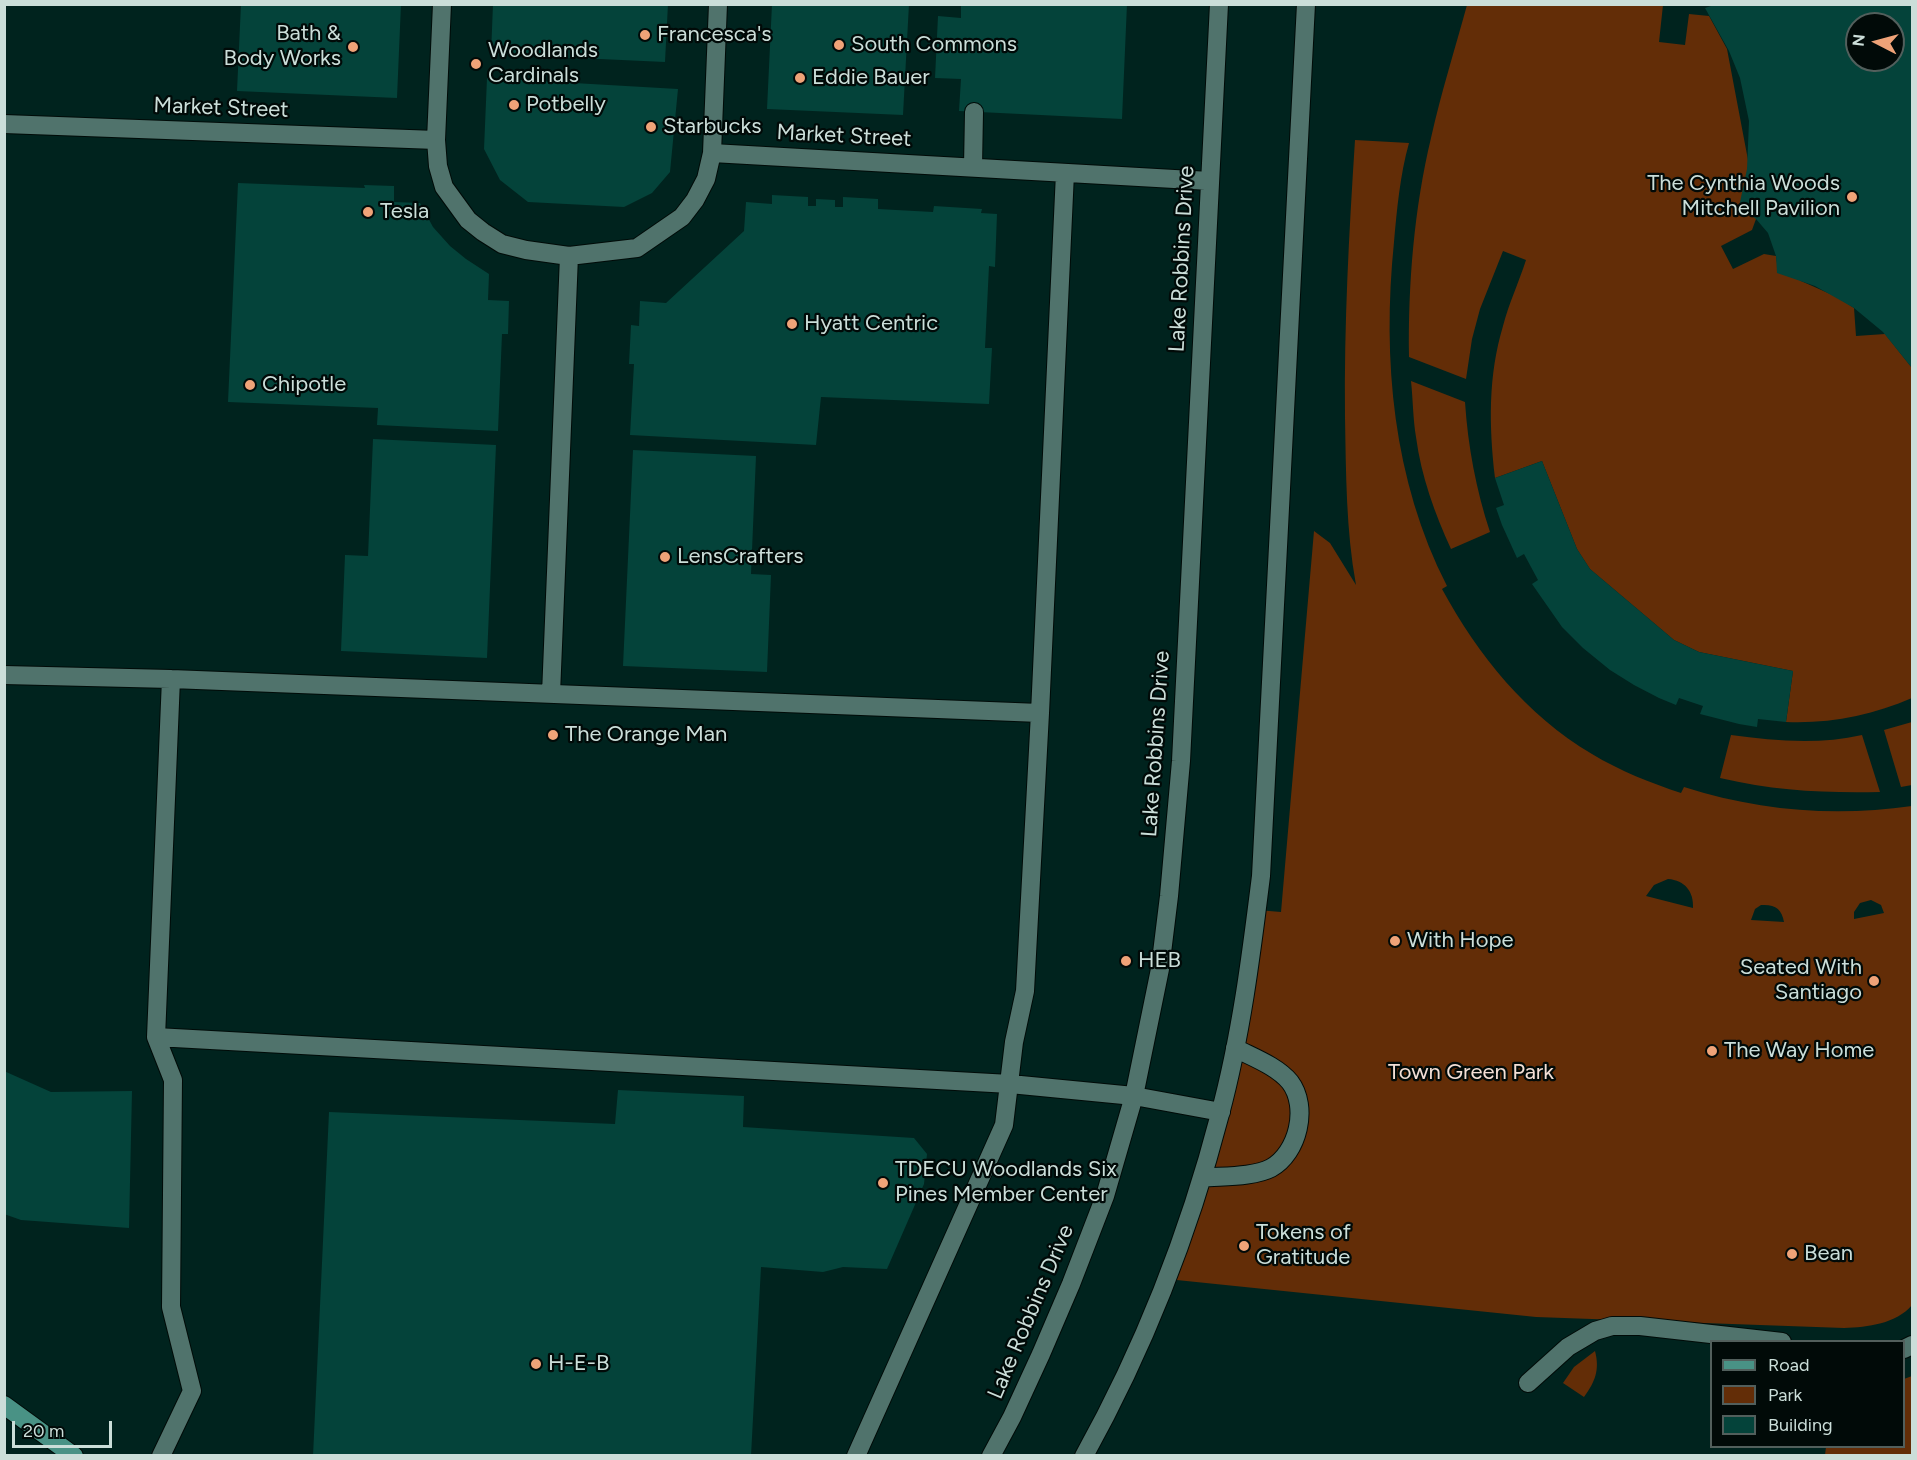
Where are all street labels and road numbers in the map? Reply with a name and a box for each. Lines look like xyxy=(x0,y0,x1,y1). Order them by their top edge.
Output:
street label: Market Street xyxy=(153,92,289,124)
street label: Market Street xyxy=(776,119,912,153)
street label: Lake Robbins Drive xyxy=(1164,165,1200,353)
street label: Lake Robbins Drive xyxy=(1136,650,1176,838)
street label: Lake Robbins Drive xyxy=(982,1221,1080,1403)

